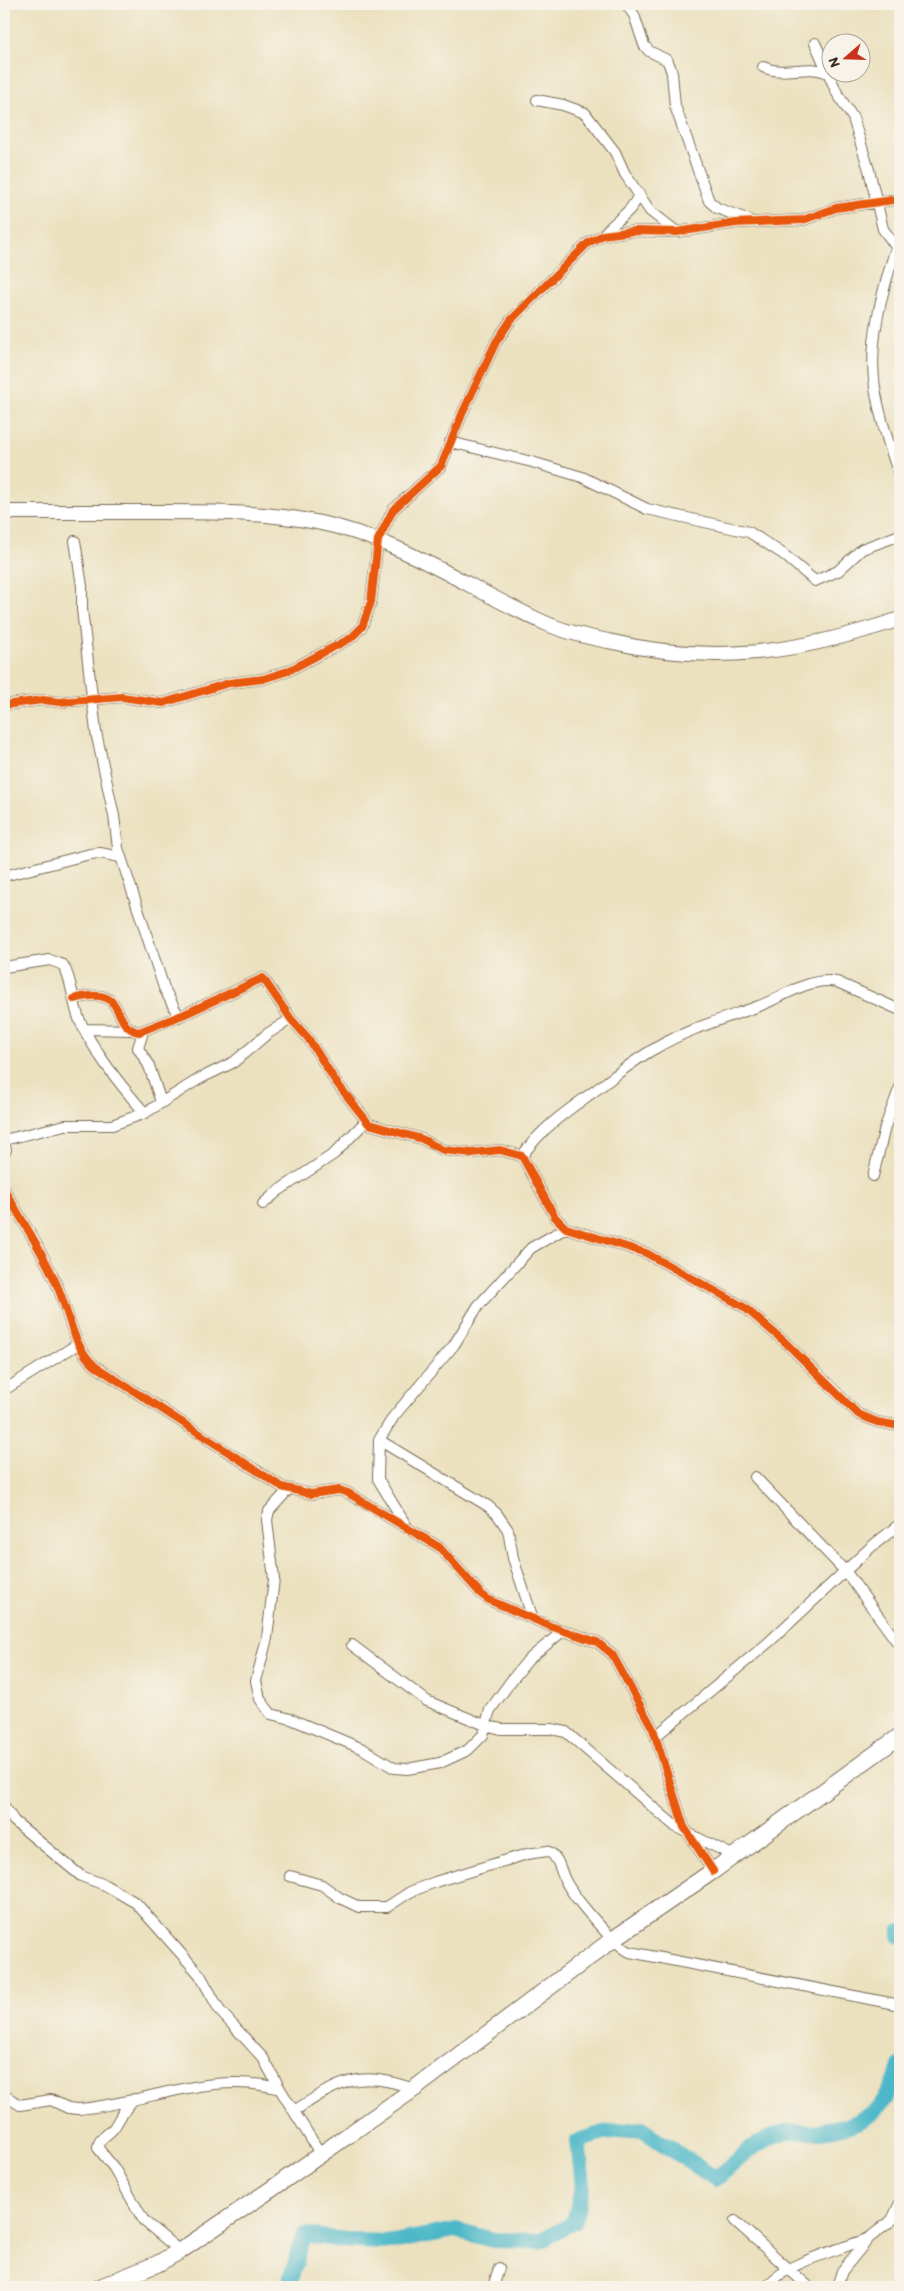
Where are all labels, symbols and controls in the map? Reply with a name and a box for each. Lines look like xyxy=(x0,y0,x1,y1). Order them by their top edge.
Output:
north arrow xyxy=(822,32,872,82)
text: N xyxy=(825,55,844,70)

